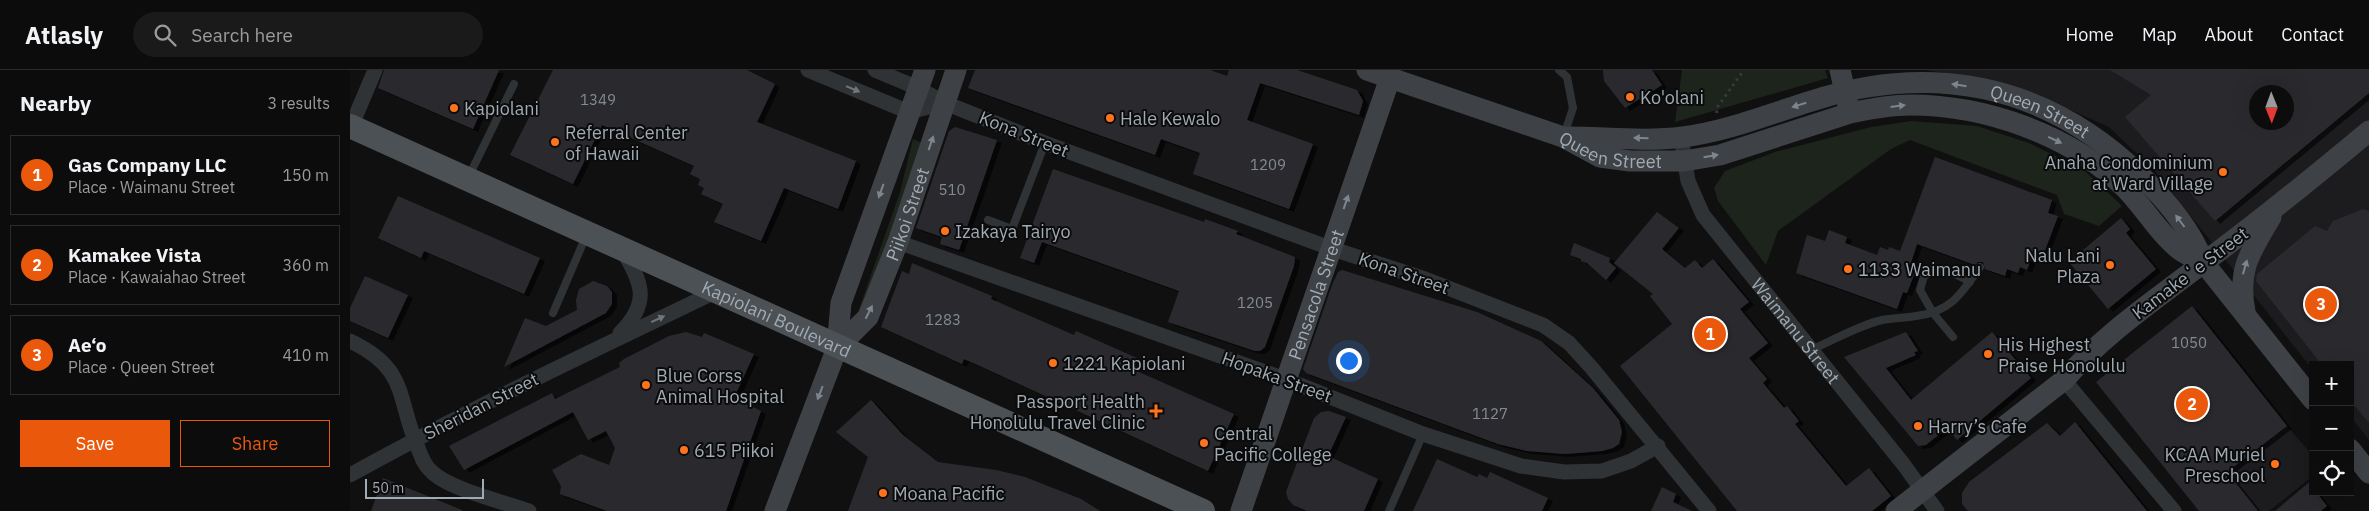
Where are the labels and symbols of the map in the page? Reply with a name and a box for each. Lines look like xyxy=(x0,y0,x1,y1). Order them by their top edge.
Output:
street label: Queen Street xyxy=(1988,79,2094,143)
one-way arrow xyxy=(1951,81,1967,89)
north arrow xyxy=(2249,85,2294,130)
one-way arrow xyxy=(846,86,860,94)
place label: Ko'olani xyxy=(1640,86,1704,109)
house number: 1349 xyxy=(580,90,616,109)
marker: Ko'olani xyxy=(1624,91,1636,103)
place label: Kapiolani xyxy=(464,97,539,120)
one-way arrow xyxy=(1791,101,1806,109)
marker: Kapiolani xyxy=(448,102,460,114)
one-way arrow xyxy=(1891,102,1907,110)
street label: Kona Street xyxy=(976,106,1072,162)
place label: Hale Kewalo xyxy=(1120,107,1220,130)
marker: Hale Kewalo xyxy=(1104,112,1116,124)
place label: Referral Center of Hawaii xyxy=(565,121,688,165)
street label: Queen Street xyxy=(1555,126,1662,173)
one-way arrow xyxy=(1633,133,1649,141)
one-way arrow xyxy=(928,135,936,150)
marker: Referral Center of Hawaii xyxy=(549,136,561,148)
one-way arrow xyxy=(2048,137,2062,145)
place label: Anaha Condominium at Ward Village xyxy=(2045,151,2213,195)
one-way arrow xyxy=(1704,152,1720,160)
house number: 1209 xyxy=(1250,155,1286,174)
street label: Piikoi Street xyxy=(880,164,934,264)
marker: Anaha Condominium at Ward Village xyxy=(2217,166,2229,178)
house number: 510 xyxy=(938,180,966,199)
one-way arrow xyxy=(877,184,885,199)
one-way arrow xyxy=(1342,194,1350,209)
one-way arrow xyxy=(2175,214,2185,228)
place label: Izakaya Tairyo xyxy=(955,220,1071,243)
street label: Kamakeʻe Street xyxy=(2127,222,2253,324)
marker: Izakaya Tairyo xyxy=(939,225,951,237)
street label: Pensacola Street xyxy=(1282,226,1349,363)
place label: Nalu Lani Plaza xyxy=(2025,244,2100,288)
street label: Kona Street xyxy=(1356,247,1452,299)
place label: 1133 Waimanu xyxy=(1858,258,1981,281)
marker: Nalu Lani Plaza xyxy=(2104,259,2116,271)
one-way arrow xyxy=(2242,259,2250,274)
marker: 1133 Waimanu xyxy=(1842,263,1854,275)
street label: Waimanu Street xyxy=(1746,273,1845,388)
street label: Kapiolani Boulevard xyxy=(698,275,855,362)
pin: 3 xyxy=(2305,285,2337,323)
house number: 1205 xyxy=(1237,293,1273,312)
one-way arrow xyxy=(865,305,873,319)
house number: 1283 xyxy=(925,310,961,329)
one-way arrow xyxy=(651,315,665,323)
pin: 1 xyxy=(1694,315,1726,353)
place label: His Highest Praise Honolulu xyxy=(1998,333,2126,377)
house number: 1050 xyxy=(2171,333,2207,352)
street label: Hopaka Street xyxy=(1219,346,1335,408)
your location xyxy=(1336,348,1362,374)
marker: His Highest Praise Honolulu xyxy=(1982,348,1994,360)
place label: 1221 Kapiolani xyxy=(1063,352,1185,375)
marker: 1221 Kapiolani xyxy=(1047,357,1059,369)
place label: Blue Corss Animal Hospital xyxy=(656,364,784,408)
street label: Sheridan Street xyxy=(420,367,542,445)
marker: Blue Corss Animal Hospital xyxy=(640,379,652,391)
pin: 2 xyxy=(2176,385,2208,423)
one-way arrow xyxy=(816,386,823,401)
place label: Passport Health Honolulu Travel Clinic xyxy=(970,390,1145,434)
marker: Passport Health Honolulu Travel Clinic xyxy=(1149,404,1163,418)
house number: 1127 xyxy=(1472,404,1508,423)
place label: Harry’s Cafe xyxy=(1928,415,2027,438)
marker: Harry’s Cafe xyxy=(1912,420,1924,432)
place label: Central Pacific College xyxy=(1214,422,1332,466)
marker: Central Pacific College xyxy=(1198,437,1210,449)
place label: 615 Piikoi xyxy=(694,439,774,462)
place label: KCAA Muriel Preschool xyxy=(2165,443,2265,487)
marker: 615 Piikoi xyxy=(678,444,690,456)
marker: KCAA Muriel Preschool xyxy=(2269,458,2281,470)
scale bar xyxy=(365,476,484,499)
place label: Moana Pacific xyxy=(893,482,1005,505)
marker: Moana Pacific xyxy=(877,487,889,499)

